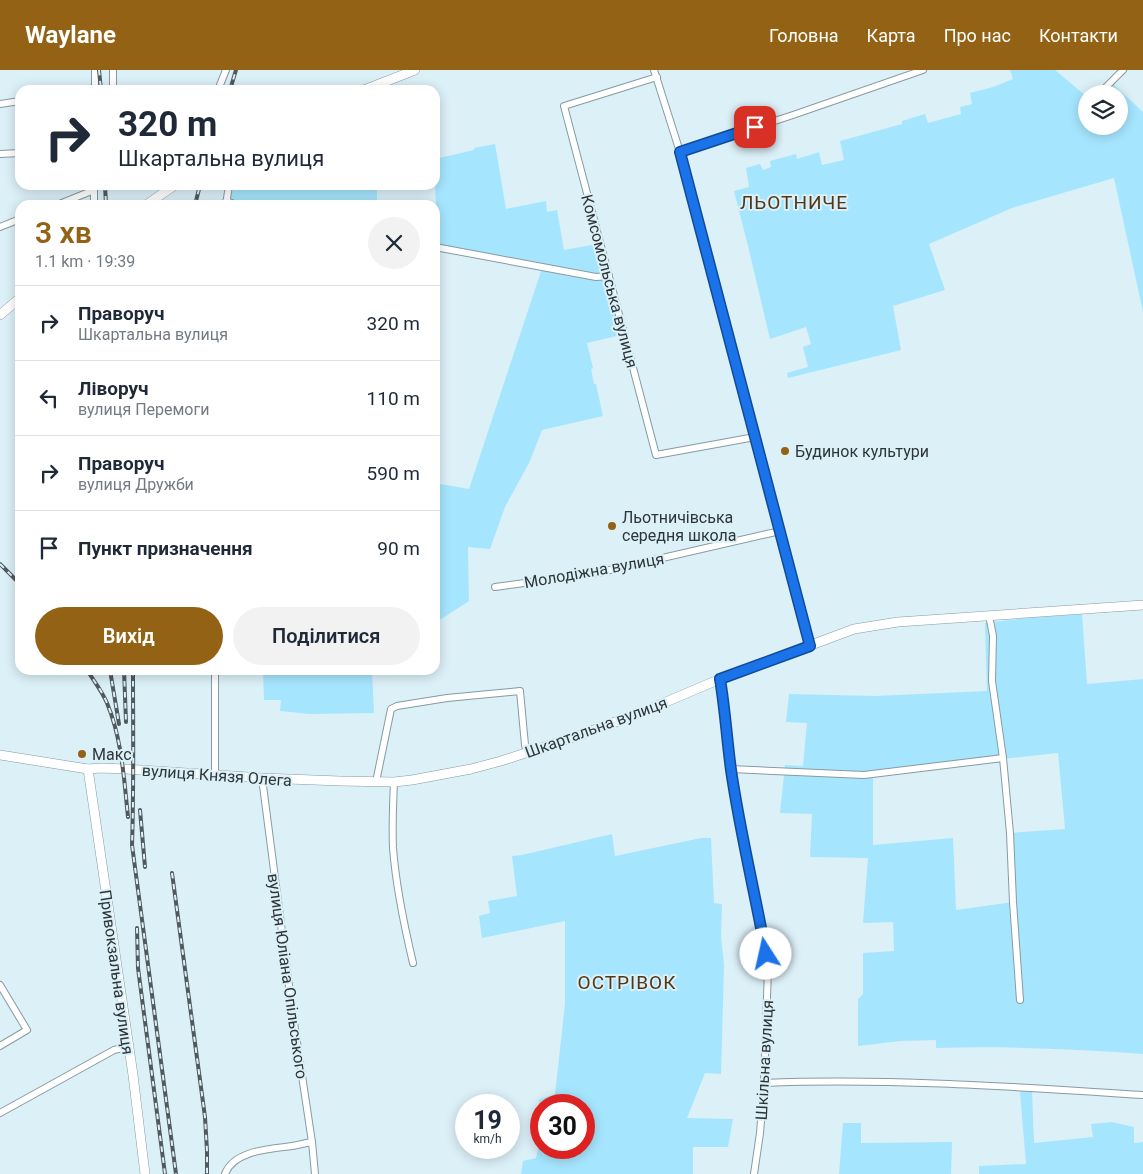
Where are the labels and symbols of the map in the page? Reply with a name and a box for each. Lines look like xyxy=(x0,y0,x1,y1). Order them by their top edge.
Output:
pin xyxy=(734,106,776,148)
district label: ЛЬОТНИЧЕ xyxy=(740,191,848,214)
street label: Комсомольська вулиця xyxy=(577,192,642,370)
place label: Будинок культури xyxy=(795,442,929,461)
marker: Будинок культури xyxy=(779,445,791,457)
place label: Льотничівська середня школа xyxy=(622,508,736,545)
marker: Льотничівська середня школа xyxy=(606,520,618,532)
street label: Молодіжна вулиця xyxy=(523,549,665,592)
street label: Шкартальна вулиця xyxy=(522,693,670,762)
place label: Макс xyxy=(92,745,132,764)
marker: Макс xyxy=(76,748,88,760)
street label: вулиця Князя Олега xyxy=(141,761,293,790)
street label: вулиця Юліана Опільського xyxy=(264,872,311,1080)
street label: Привокзальна вулиця xyxy=(96,888,137,1056)
position arrow xyxy=(739,927,791,979)
district label: ОСТРІВОК xyxy=(578,971,676,994)
street label: Шкільна вулиця xyxy=(752,999,777,1121)
speed limit sign: 30 xyxy=(530,1094,595,1159)

